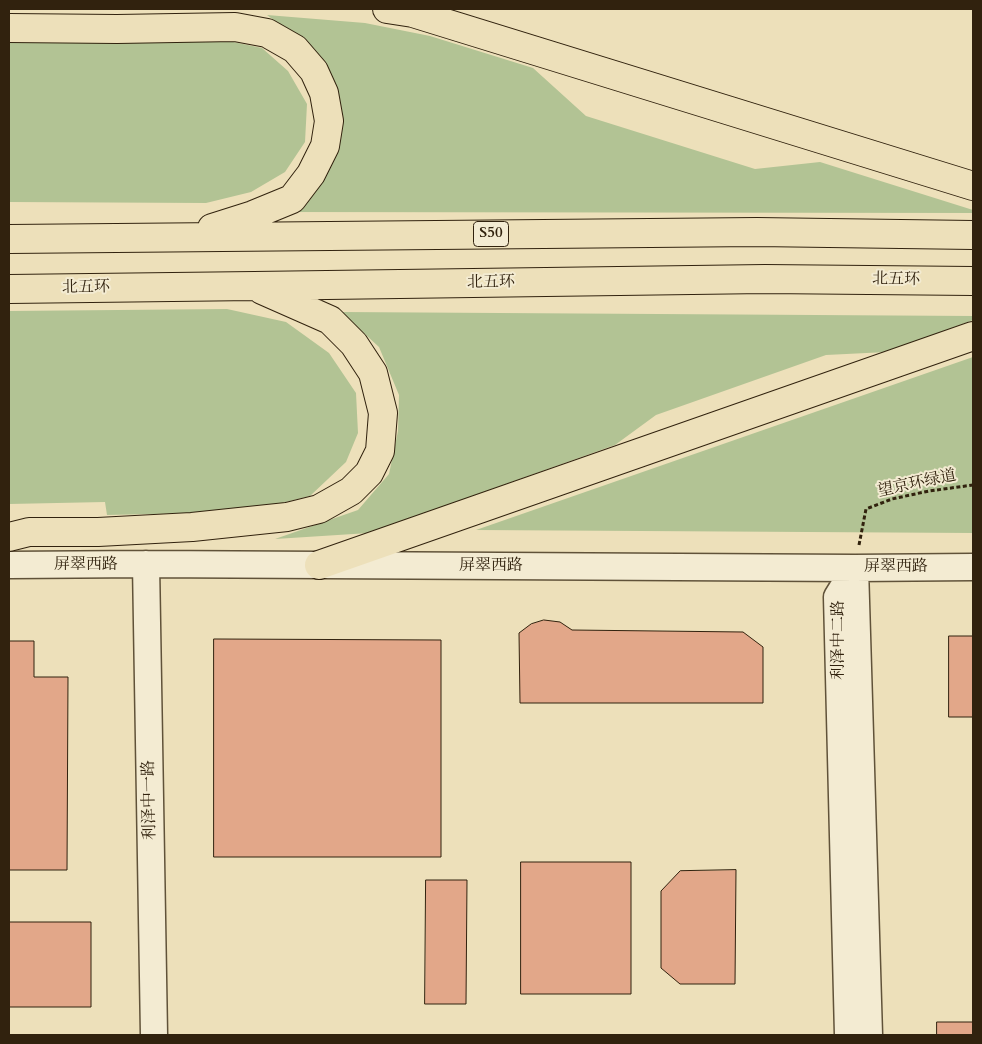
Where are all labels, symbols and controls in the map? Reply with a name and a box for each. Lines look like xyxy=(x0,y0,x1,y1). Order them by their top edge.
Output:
road number: S50 xyxy=(474,222,508,246)
street label: 北五环 xyxy=(872,270,920,290)
street label: 北五环 xyxy=(467,273,515,293)
street label: 北五环 xyxy=(62,278,110,298)
street label: 望京环绿道 xyxy=(876,466,958,502)
street label: 屏翠西路 xyxy=(54,555,118,575)
street label: 屏翠西路 xyxy=(459,556,523,576)
street label: 屏翠西路 xyxy=(864,557,928,577)
street label: 利泽中二路 xyxy=(829,600,849,680)
street label: 利泽中一路 xyxy=(140,760,160,840)

